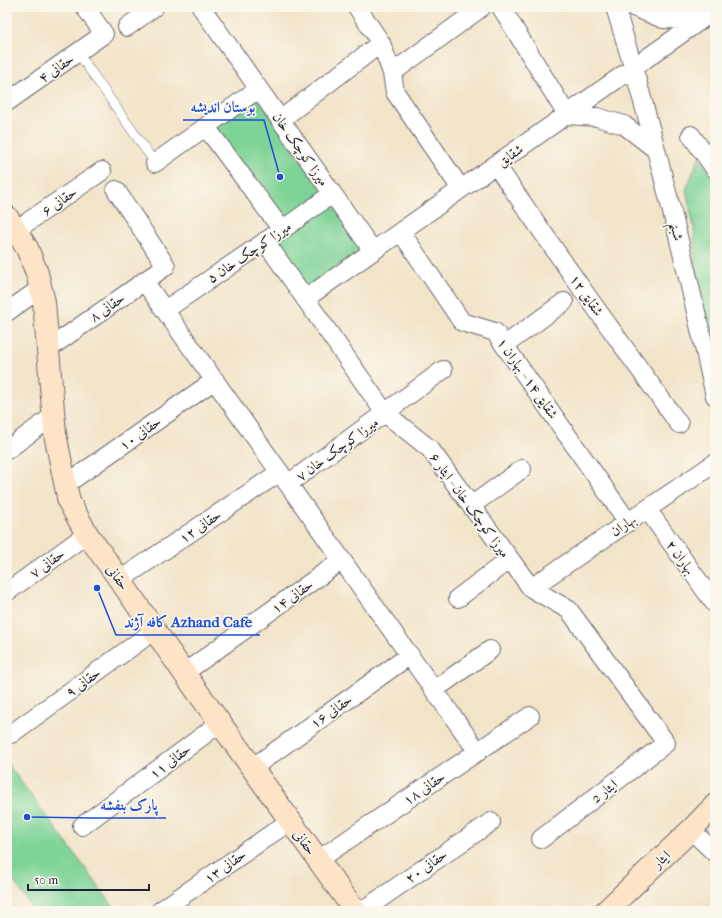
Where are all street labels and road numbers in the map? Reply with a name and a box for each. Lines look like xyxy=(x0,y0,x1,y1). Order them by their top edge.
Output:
street label: حقانی ۴ xyxy=(35,50,77,87)
street label: میرزا کوچک خان xyxy=(268,109,332,190)
street label: شقایق xyxy=(494,141,527,170)
street label: حقانی ۶ xyxy=(38,183,80,220)
street label: میرزا کوچک خان ۵ xyxy=(204,218,295,288)
street label: شبنم xyxy=(661,220,687,244)
street label: شقایق ۱۲ xyxy=(566,271,607,319)
street label: حقانی ۸ xyxy=(86,289,128,326)
street label: شقایق ۱۴ - بهاران ۱ xyxy=(493,334,562,423)
street label: حقانی ۱۰ xyxy=(116,413,165,454)
street label: میرزا کوچک خان ۷ xyxy=(293,414,382,486)
street label: میرزا کوچک خان - ایثار ۶ xyxy=(425,449,513,562)
street label: حقانی ۱۲ xyxy=(176,506,225,547)
street label: بهاران xyxy=(607,511,640,541)
street label: بهاران ۲ xyxy=(662,537,699,578)
street label: حقانی ۷ xyxy=(26,545,68,582)
street label: حقانی xyxy=(103,561,133,594)
street label: حقانی ۱۴ xyxy=(268,576,317,617)
street label: حقانی ۹ xyxy=(62,664,104,701)
street label: حقانی ۱۶ xyxy=(307,691,356,732)
street label: حقانی ۱۱ xyxy=(146,740,194,782)
street label: حقانی ۱۸ xyxy=(400,768,449,809)
street label: ایثار 2 xyxy=(588,776,621,807)
street label: حقانی xyxy=(290,826,320,859)
street label: حقانی ۱۳ xyxy=(201,846,250,887)
street label: حقانی ۲۰ xyxy=(402,846,451,887)
street label: ایثار xyxy=(647,847,674,873)

